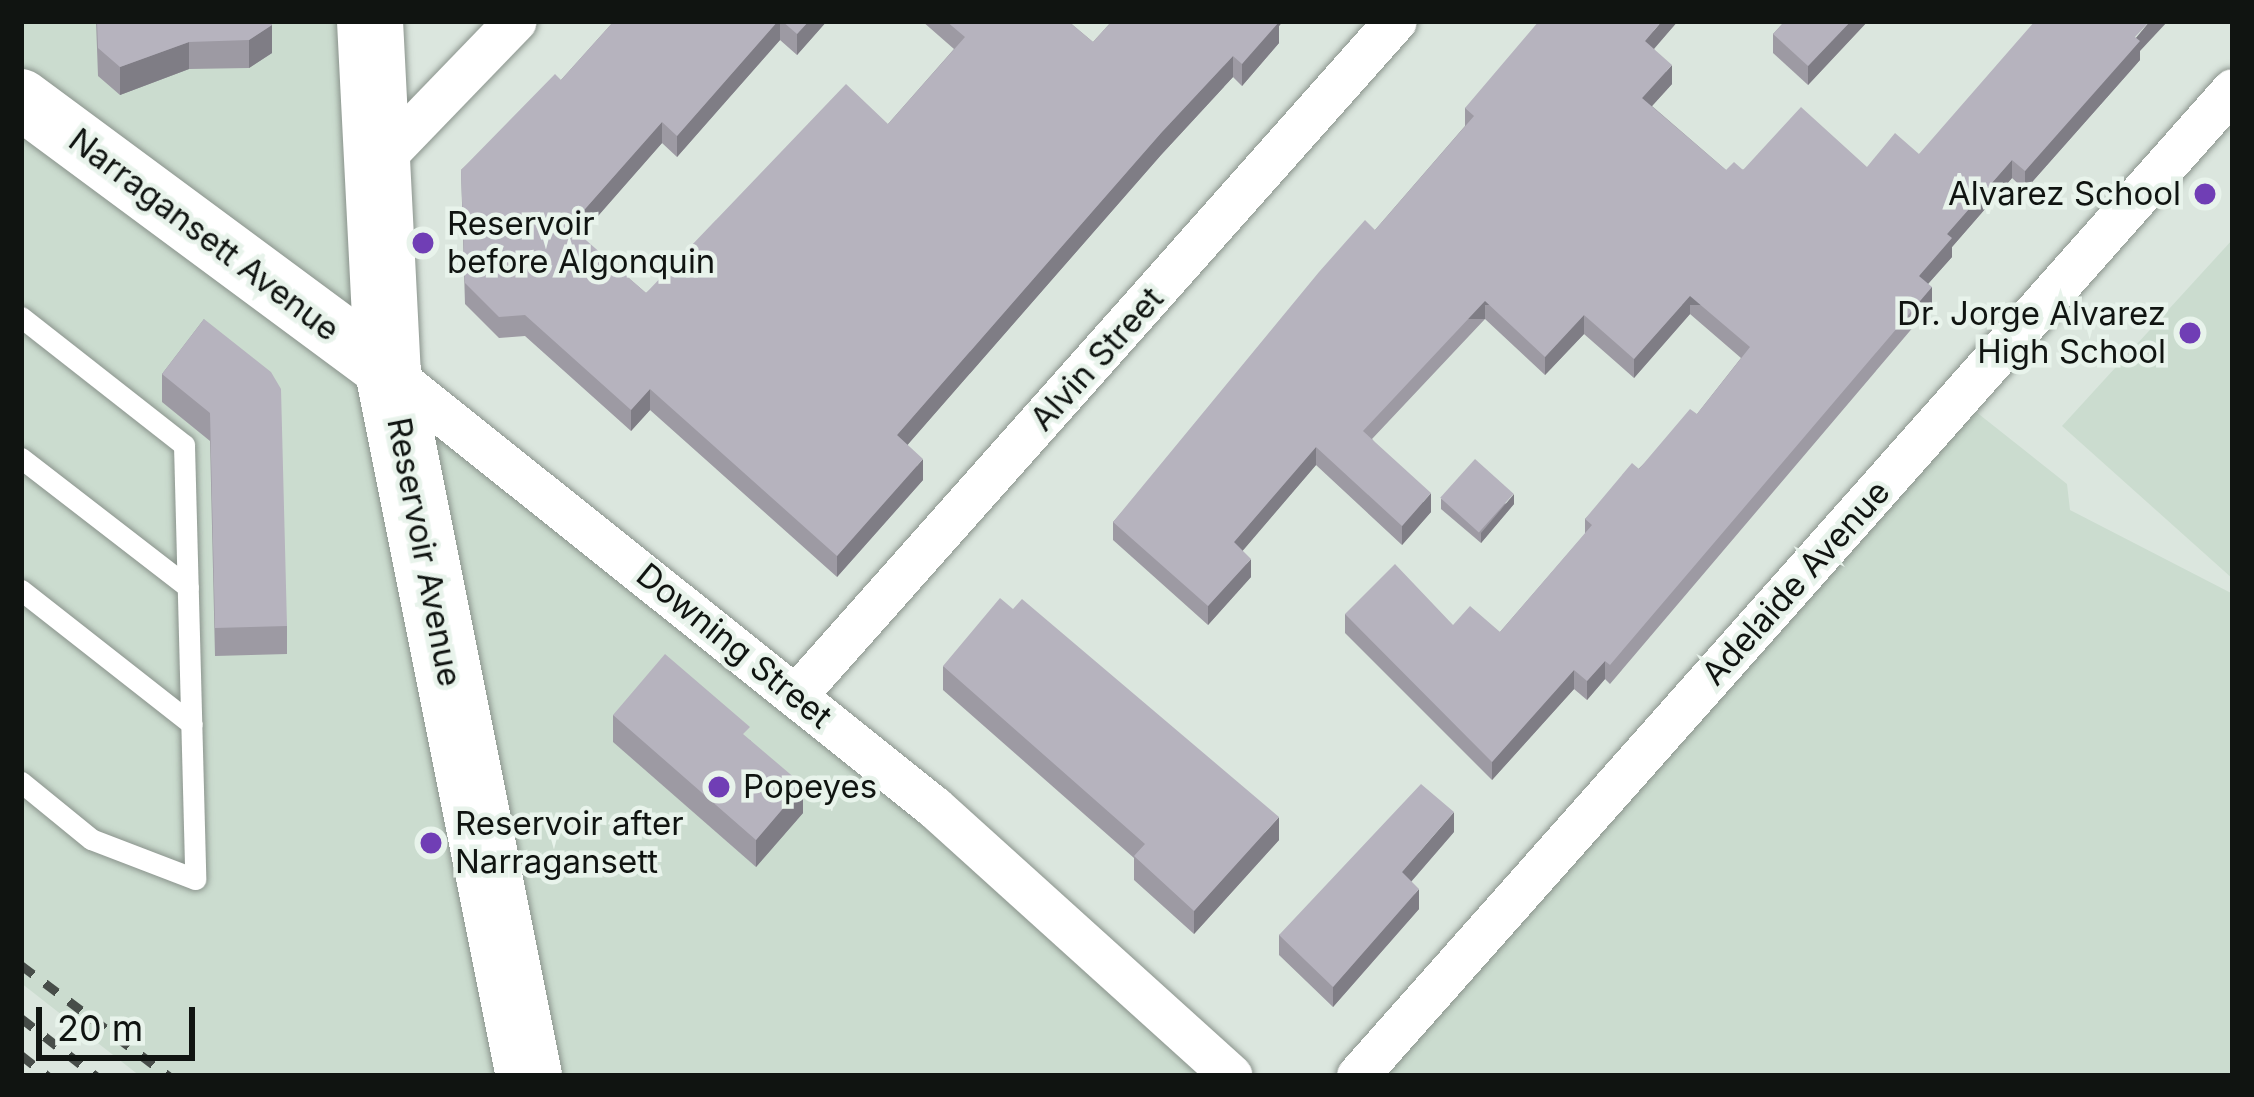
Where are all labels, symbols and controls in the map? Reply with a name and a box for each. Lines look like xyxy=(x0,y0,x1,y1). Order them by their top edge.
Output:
street label: Narragansett Avenue xyxy=(61,120,347,350)
place label: Alvarez School xyxy=(1948,174,2181,214)
marker: Alvarez School xyxy=(2192,181,2218,207)
place label: Reservoir before Algonquin xyxy=(447,204,715,282)
marker: Reservoir before Algonquin xyxy=(410,230,436,256)
street label: Alvin Street xyxy=(1022,279,1172,439)
place label: Dr. Jorge Alvarez High School xyxy=(1897,294,2166,372)
marker: Dr. Jorge Alvarez High School xyxy=(2177,320,2203,346)
street label: Reservoir Avenue xyxy=(379,414,469,690)
street label: Adelaide Avenue xyxy=(1694,473,1898,693)
street label: Downing Street xyxy=(628,555,840,737)
place label: Popeyes xyxy=(743,767,877,807)
marker: Popeyes xyxy=(706,774,732,800)
place label: Reservoir after Narragansett xyxy=(455,804,684,882)
marker: Reservoir after Narragansett xyxy=(418,830,444,856)
scale bar xyxy=(42,983,201,1057)
text: 20 m xyxy=(57,1006,143,1050)

